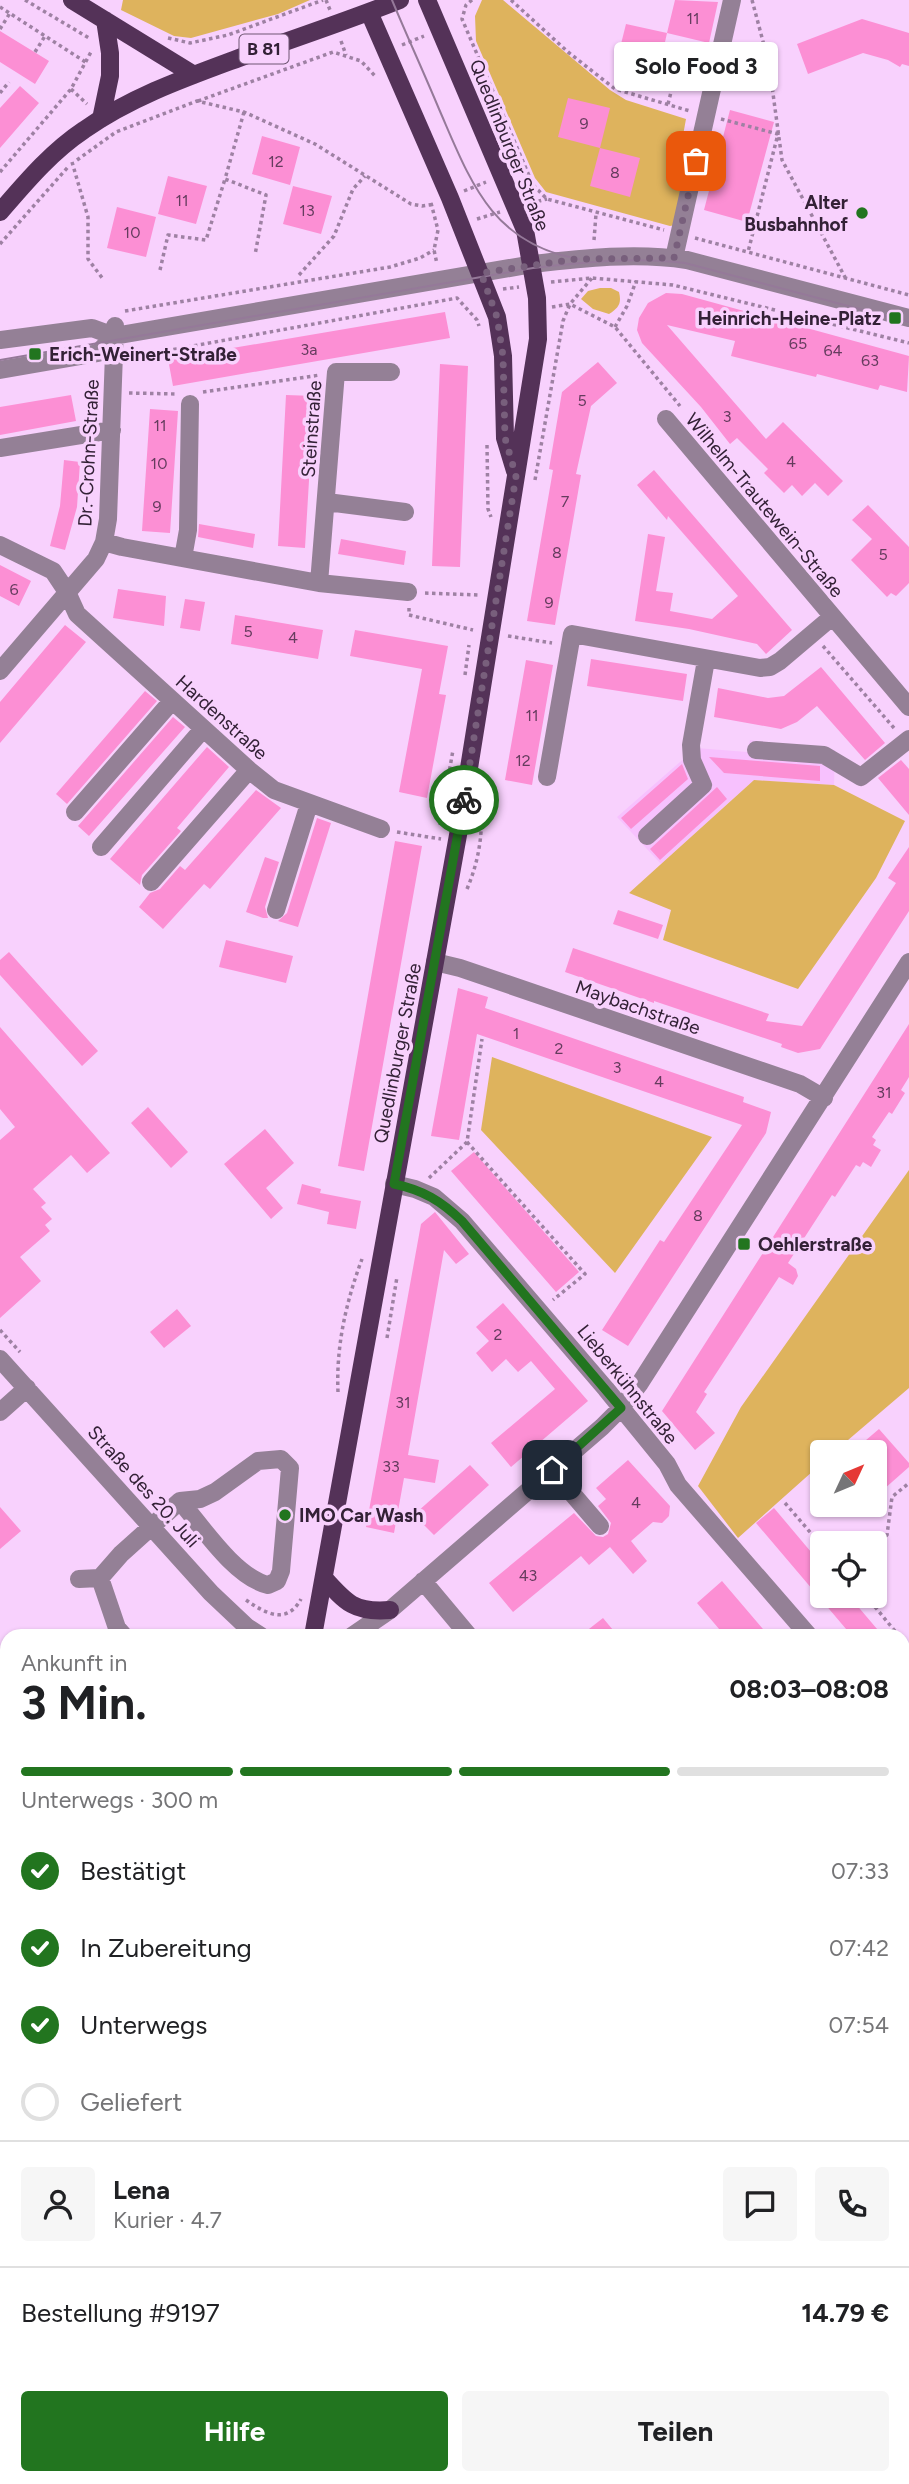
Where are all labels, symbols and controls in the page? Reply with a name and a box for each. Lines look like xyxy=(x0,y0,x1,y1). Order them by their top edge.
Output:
house number: 11 xyxy=(686,9,700,28)
road number: B 81 xyxy=(240,34,288,64)
callout: Solo Food 3 xyxy=(614,42,778,91)
text: Solo Food 3 xyxy=(634,52,758,80)
street label: Quedlinburger Straße xyxy=(465,56,554,234)
house number: 9 xyxy=(579,114,589,133)
pin xyxy=(666,131,726,191)
icon: bag xyxy=(677,142,715,180)
house number: 12 xyxy=(268,152,284,171)
house number: 8 xyxy=(610,163,620,182)
house number: 11 xyxy=(175,191,189,210)
place label: Alter Busbahnhof xyxy=(744,191,849,236)
house number: 13 xyxy=(299,201,315,220)
marker: Alter Busbahnhof xyxy=(854,205,870,221)
house number: 10 xyxy=(124,223,140,242)
place label: Heinrich-Heine-Platz xyxy=(698,307,881,330)
marker: Heinrich-Heine-Platz xyxy=(887,310,903,326)
house number: 65 xyxy=(789,334,807,353)
house number: 3a xyxy=(301,340,317,359)
house number: 64 xyxy=(824,341,843,360)
place label: Erich-Weinert-Straße xyxy=(49,343,237,366)
marker: Erich-Weinert-Straße xyxy=(27,346,43,362)
house number: 63 xyxy=(861,351,879,370)
street label: Dr.-Crohn-Straße xyxy=(73,379,104,527)
street label: Steinstraße xyxy=(297,380,326,478)
house number: 5 xyxy=(577,391,587,410)
house number: 3 xyxy=(723,407,731,426)
street label: Wilhelm-Trautewein-Straße xyxy=(681,408,849,602)
house number: 11 xyxy=(153,416,167,435)
house number: 4 xyxy=(786,452,796,471)
house number: 10 xyxy=(151,454,167,473)
house number: 7 xyxy=(561,492,570,511)
house number: 9 xyxy=(152,497,162,516)
house number: 8 xyxy=(552,543,562,562)
house number: 5 xyxy=(878,545,888,564)
house number: 6 xyxy=(9,580,19,599)
house number: 9 xyxy=(544,593,554,612)
house number: 5 xyxy=(243,622,253,641)
house number: 4 xyxy=(288,628,298,647)
street label: Hardenstraße xyxy=(171,670,272,765)
house number: 11 xyxy=(525,706,539,725)
house number: 12 xyxy=(515,751,531,770)
courier xyxy=(429,765,499,835)
icon: bike xyxy=(445,781,483,819)
street label: Quedlinburger Straße xyxy=(369,961,426,1145)
street label: Maybachstraße xyxy=(572,975,703,1040)
house number: 1 xyxy=(513,1024,519,1043)
house number: 2 xyxy=(555,1039,563,1058)
house number: 3 xyxy=(613,1058,621,1077)
house number: 4 xyxy=(654,1072,664,1091)
house number: 31 xyxy=(876,1083,892,1102)
house number: 8 xyxy=(693,1206,703,1225)
place label: Oehlerstraße xyxy=(758,1233,873,1256)
marker: Oehlerstraße xyxy=(736,1236,752,1252)
street label: Lieberkühnstraße xyxy=(572,1320,683,1449)
house number: 2 xyxy=(494,1325,502,1344)
house number: 31 xyxy=(395,1393,411,1412)
street label: Straße des 20. Juli xyxy=(83,1421,204,1552)
pin xyxy=(522,1440,582,1500)
north arrow xyxy=(810,1440,887,1517)
map controls xyxy=(810,1440,887,1608)
icon: home xyxy=(533,1451,571,1489)
house number: 33 xyxy=(382,1457,400,1476)
house number: 4 xyxy=(631,1493,641,1512)
place label: IMO Car Wash xyxy=(299,1504,424,1527)
marker: IMO Car Wash xyxy=(277,1507,293,1523)
button: locate xyxy=(810,1531,887,1608)
house number: 43 xyxy=(519,1566,537,1585)
text: Ankunft in xyxy=(21,1649,127,1677)
text: 08:03–08:08 xyxy=(729,1673,889,1705)
text: 3 Min. xyxy=(21,1675,147,1731)
text: Unterwegs · 300 m xyxy=(21,1786,218,1814)
icon: check xyxy=(21,1852,59,1890)
text: Bestätigt xyxy=(80,1855,186,1887)
text: 07:33 xyxy=(831,1857,889,1885)
icon: check xyxy=(21,1929,59,1967)
text: In Zubereitung xyxy=(80,1932,252,1964)
text: 07:42 xyxy=(829,1934,889,1962)
icon: check xyxy=(21,2006,59,2044)
text: Unterwegs xyxy=(80,2009,207,2041)
text: 07:54 xyxy=(829,2011,889,2039)
text: Geliefert xyxy=(80,2086,182,2118)
button: person xyxy=(21,2167,95,2241)
button: chat xyxy=(723,2167,797,2241)
button: phone xyxy=(815,2167,889,2241)
text: Lena xyxy=(113,2174,170,2206)
text: Kurier · 4.7 xyxy=(113,2206,222,2234)
text: Bestellung #9197 xyxy=(21,2297,220,2329)
text: 14.79 € xyxy=(801,2297,889,2329)
button: Hilfe xyxy=(21,2391,448,2471)
button: Teilen xyxy=(462,2391,889,2471)

